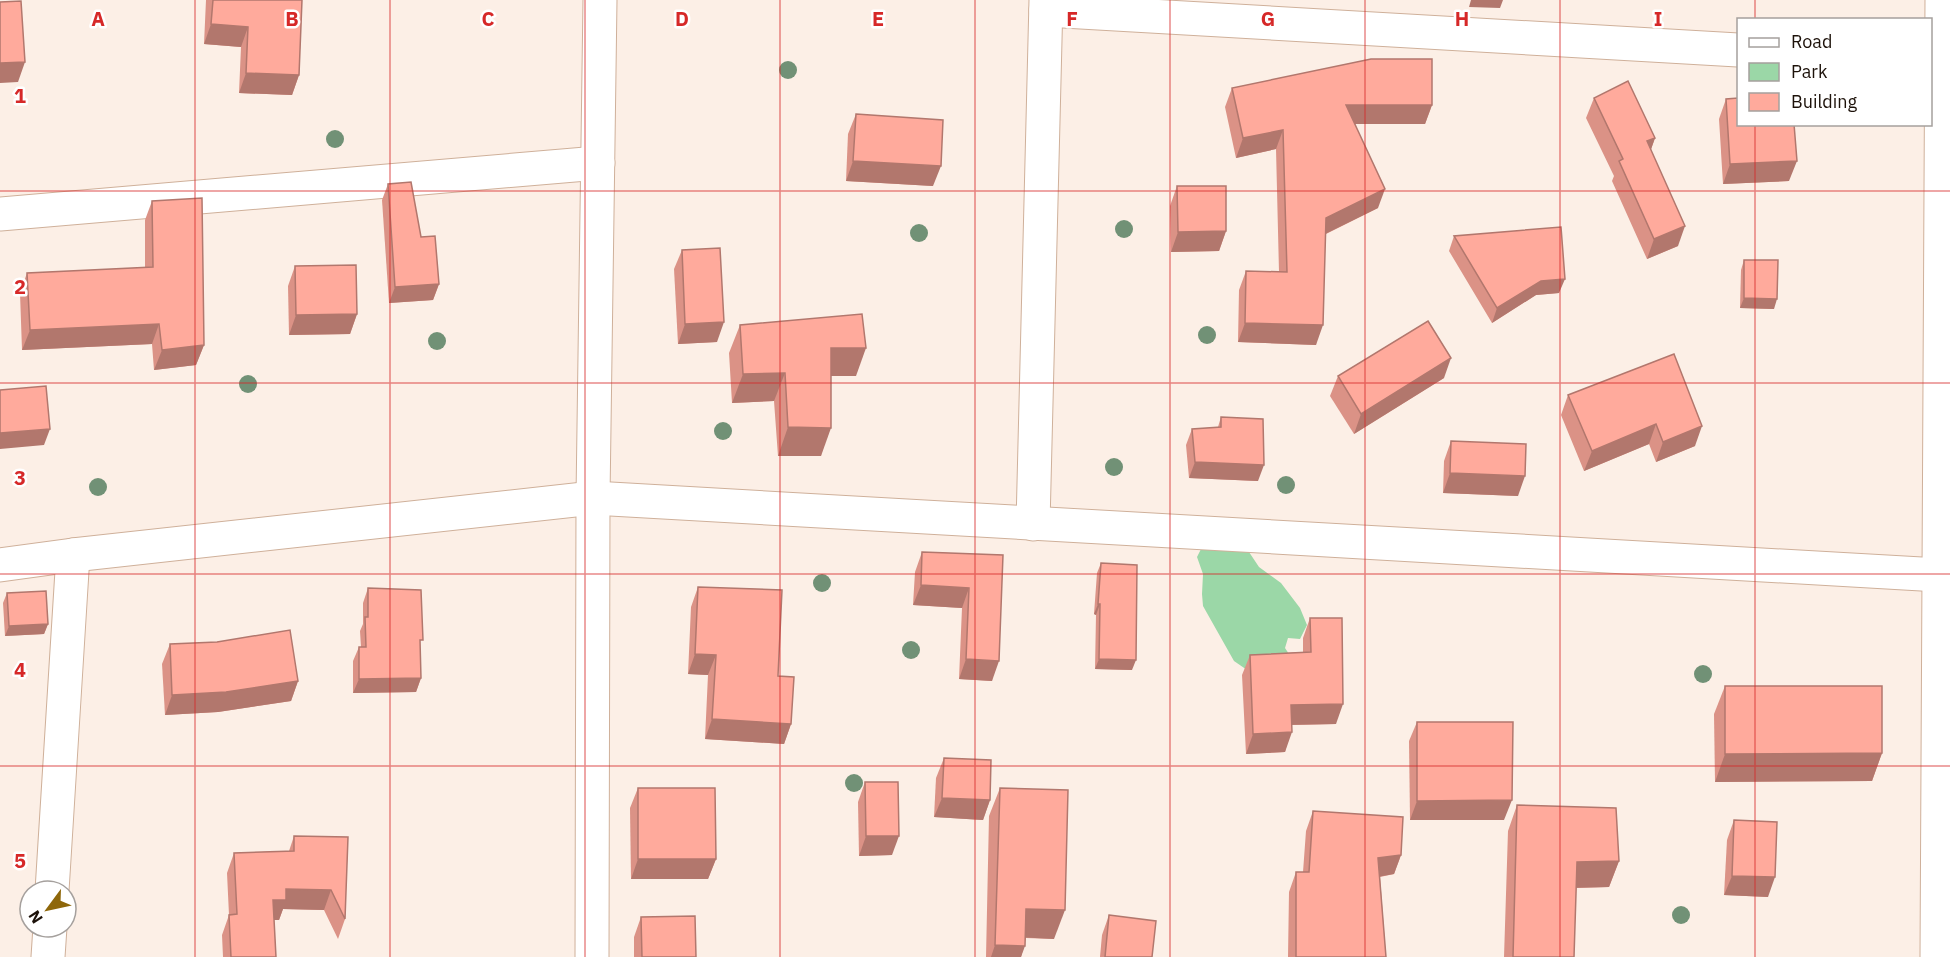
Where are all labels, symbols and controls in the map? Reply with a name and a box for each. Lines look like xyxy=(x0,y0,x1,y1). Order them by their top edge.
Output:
text: A xyxy=(91,5,105,32)
text: B xyxy=(285,5,299,32)
text: C xyxy=(481,5,495,32)
text: D xyxy=(675,5,689,32)
text: E xyxy=(872,5,884,32)
text: F xyxy=(1066,5,1078,32)
text: G xyxy=(1261,5,1275,32)
text: H xyxy=(1455,5,1469,32)
text: I xyxy=(1654,5,1662,32)
legend xyxy=(1737,18,1932,126)
text: Road xyxy=(1791,30,1832,53)
text: Park xyxy=(1791,60,1828,83)
text: 1 xyxy=(14,82,26,109)
text: Building xyxy=(1791,90,1858,113)
text: 2 xyxy=(14,273,26,300)
text: 3 xyxy=(14,464,26,491)
text: 4 xyxy=(14,656,26,683)
text: 5 xyxy=(14,847,26,874)
north arrow xyxy=(18,879,78,939)
text: N xyxy=(24,907,47,927)

